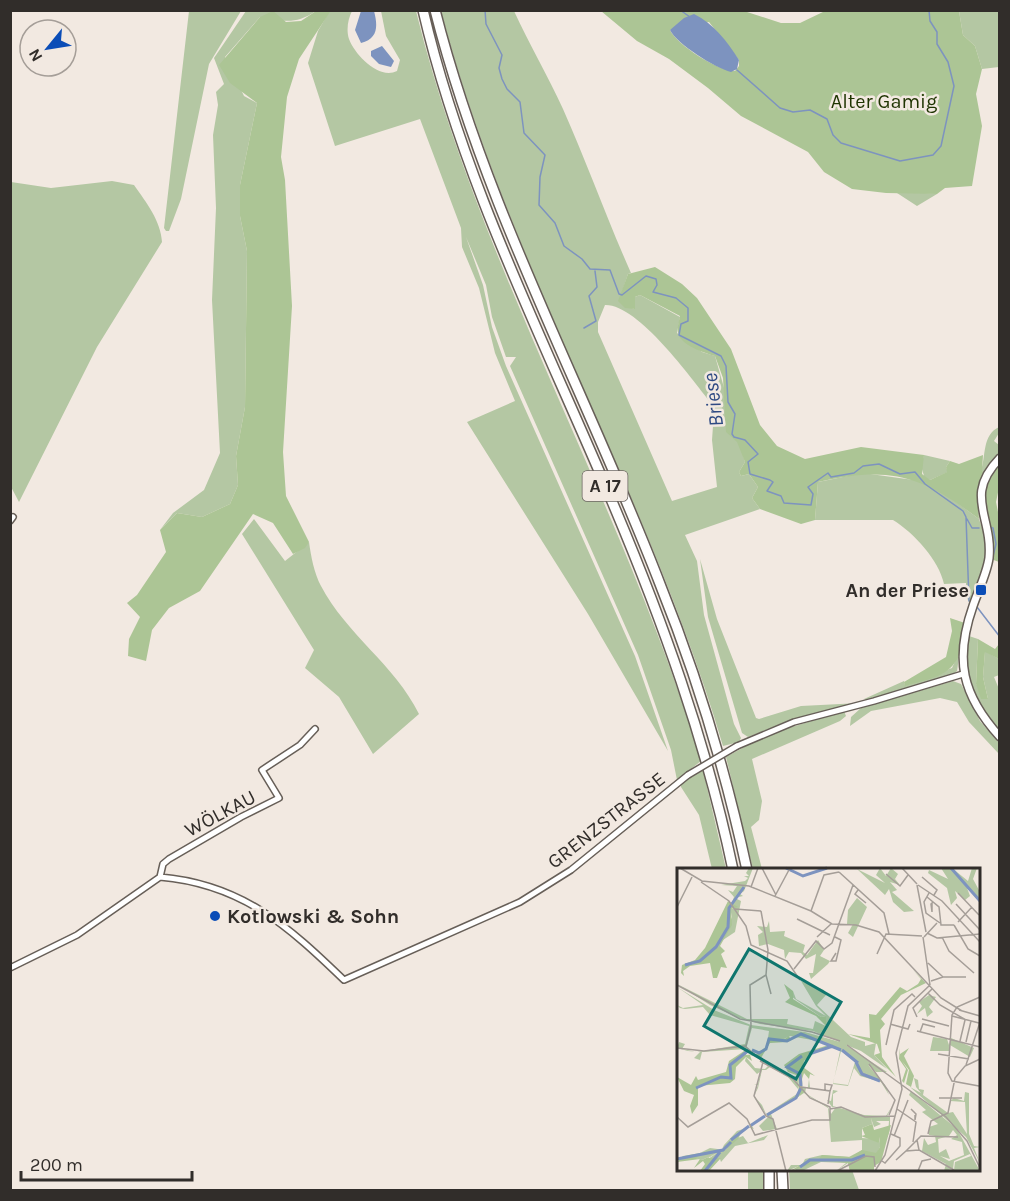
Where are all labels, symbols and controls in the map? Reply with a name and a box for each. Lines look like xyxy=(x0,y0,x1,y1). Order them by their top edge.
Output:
north arrow xyxy=(18,18,78,78)
text: N xyxy=(24,46,47,65)
park label: Alter Gamig xyxy=(831,90,937,113)
water label: Briese xyxy=(698,371,728,428)
road number: A 17 xyxy=(582,471,628,501)
place label: An der Priese xyxy=(845,579,969,602)
marker: An der Priese xyxy=(974,583,988,597)
street label: GRENZSTRASSE xyxy=(543,767,670,874)
street label: WÖLKAU xyxy=(181,785,260,842)
inset map xyxy=(677,868,980,1171)
place label: Kotlowski & Sohn xyxy=(227,905,399,928)
marker: Kotlowski & Sohn xyxy=(208,909,222,923)
scale bar xyxy=(21,1144,192,1182)
text: 200 m xyxy=(30,1154,83,1176)

